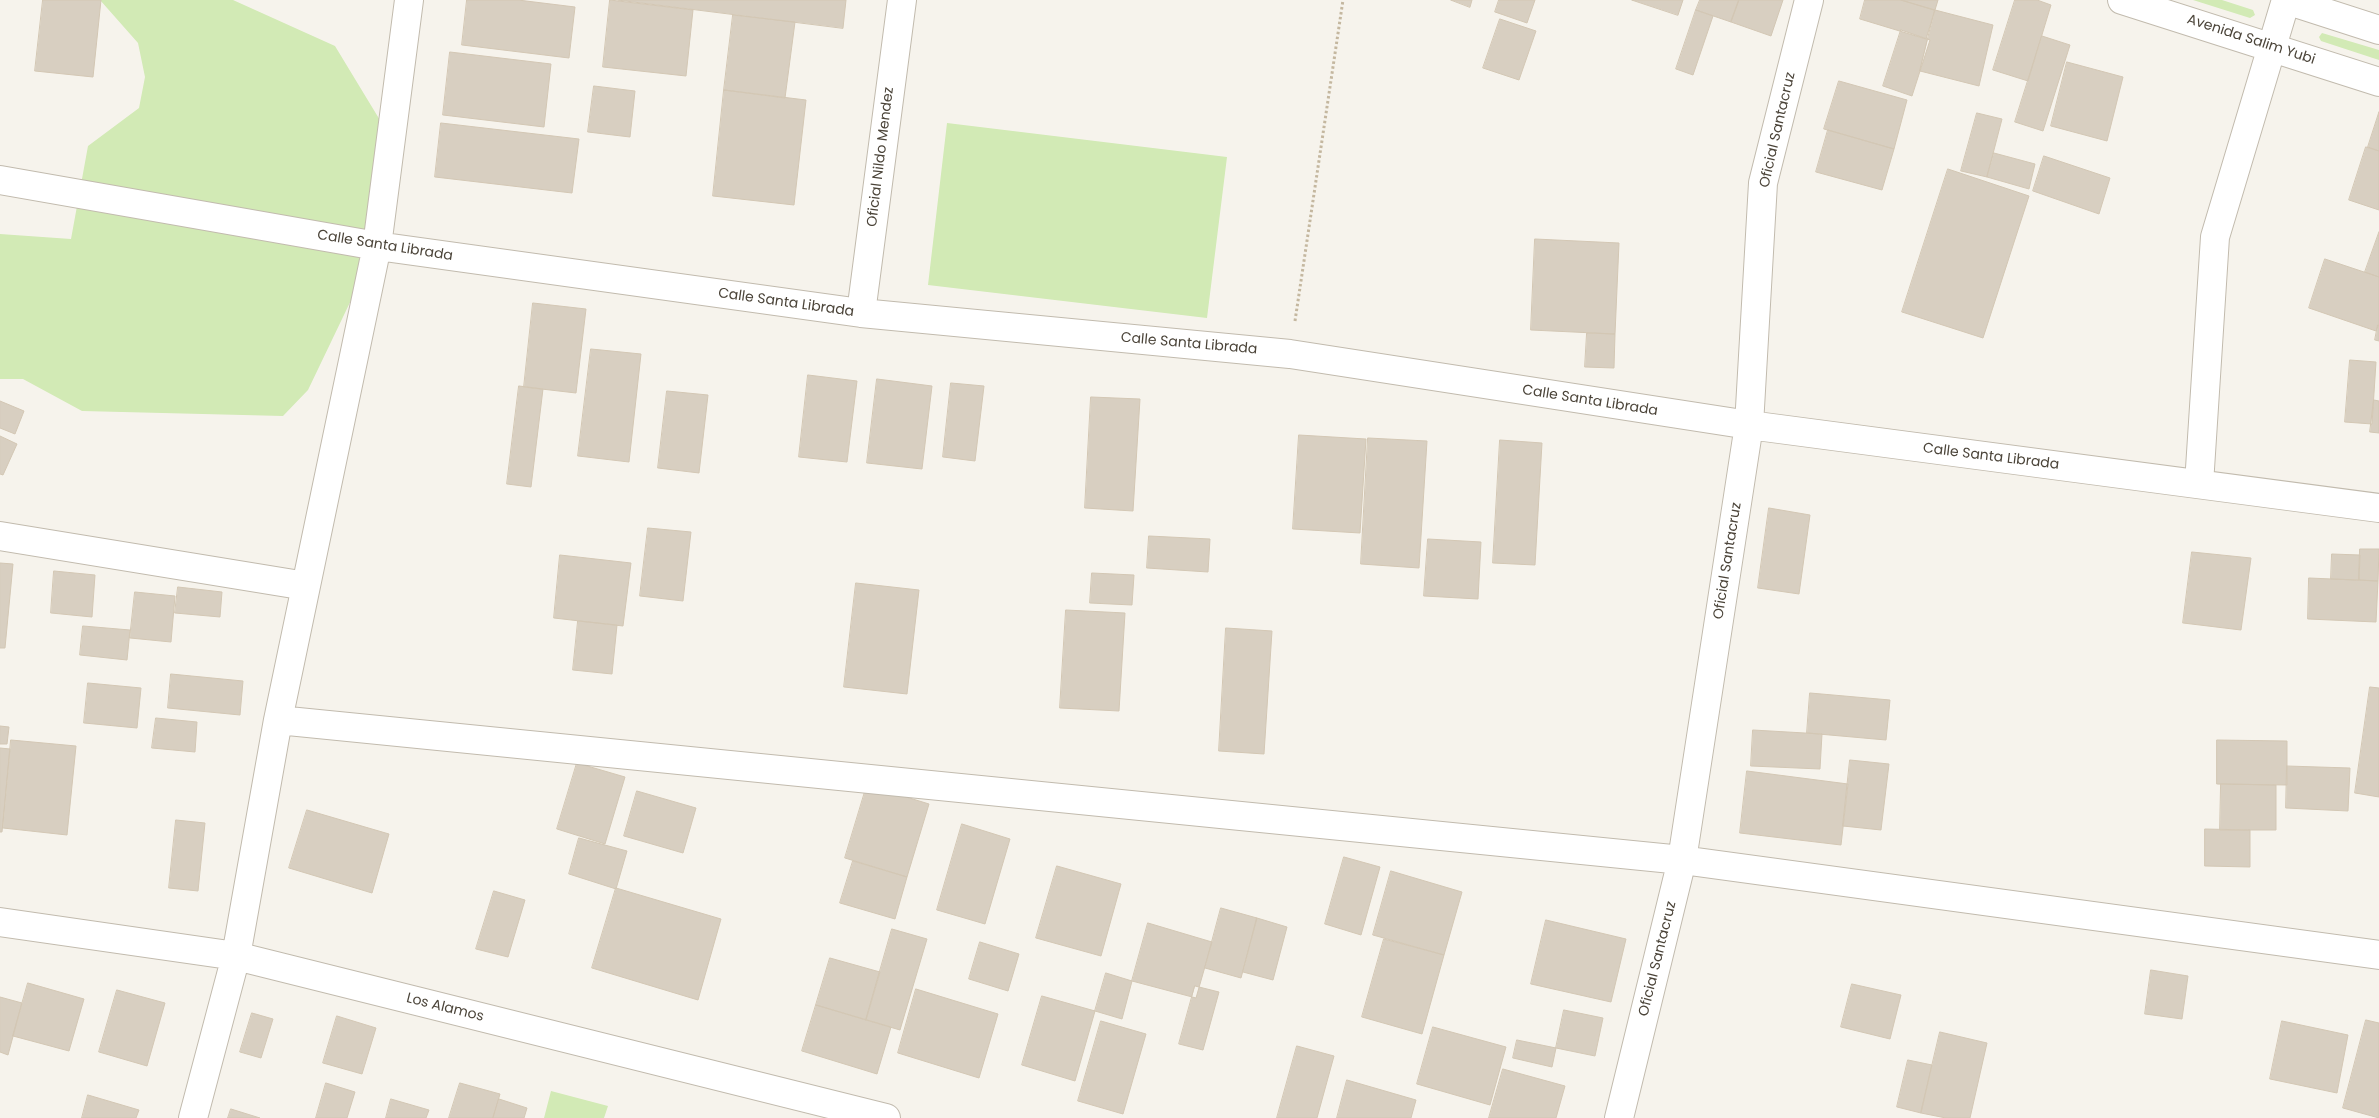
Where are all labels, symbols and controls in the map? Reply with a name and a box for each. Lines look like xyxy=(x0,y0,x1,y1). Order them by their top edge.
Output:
street label: Avenida Salim Yubi xyxy=(2185,11,2317,69)
street label: Oficial Santacruz xyxy=(1757,71,1799,189)
street label: Oficial Nildo Mendez xyxy=(864,86,898,228)
street label: Calle Santa Librada xyxy=(316,227,454,265)
street label: Calle Santa Librada xyxy=(717,285,855,321)
street label: Calle Santa Librada xyxy=(1120,330,1258,358)
street label: Calle Santa Librada xyxy=(1521,382,1659,420)
street label: Calle Santa Librada xyxy=(1922,440,2060,474)
street label: Oficial Santacruz xyxy=(1710,501,1746,621)
street label: Oficial Santacruz xyxy=(1636,900,1680,1018)
street label: Los Alamos xyxy=(405,990,485,1026)

